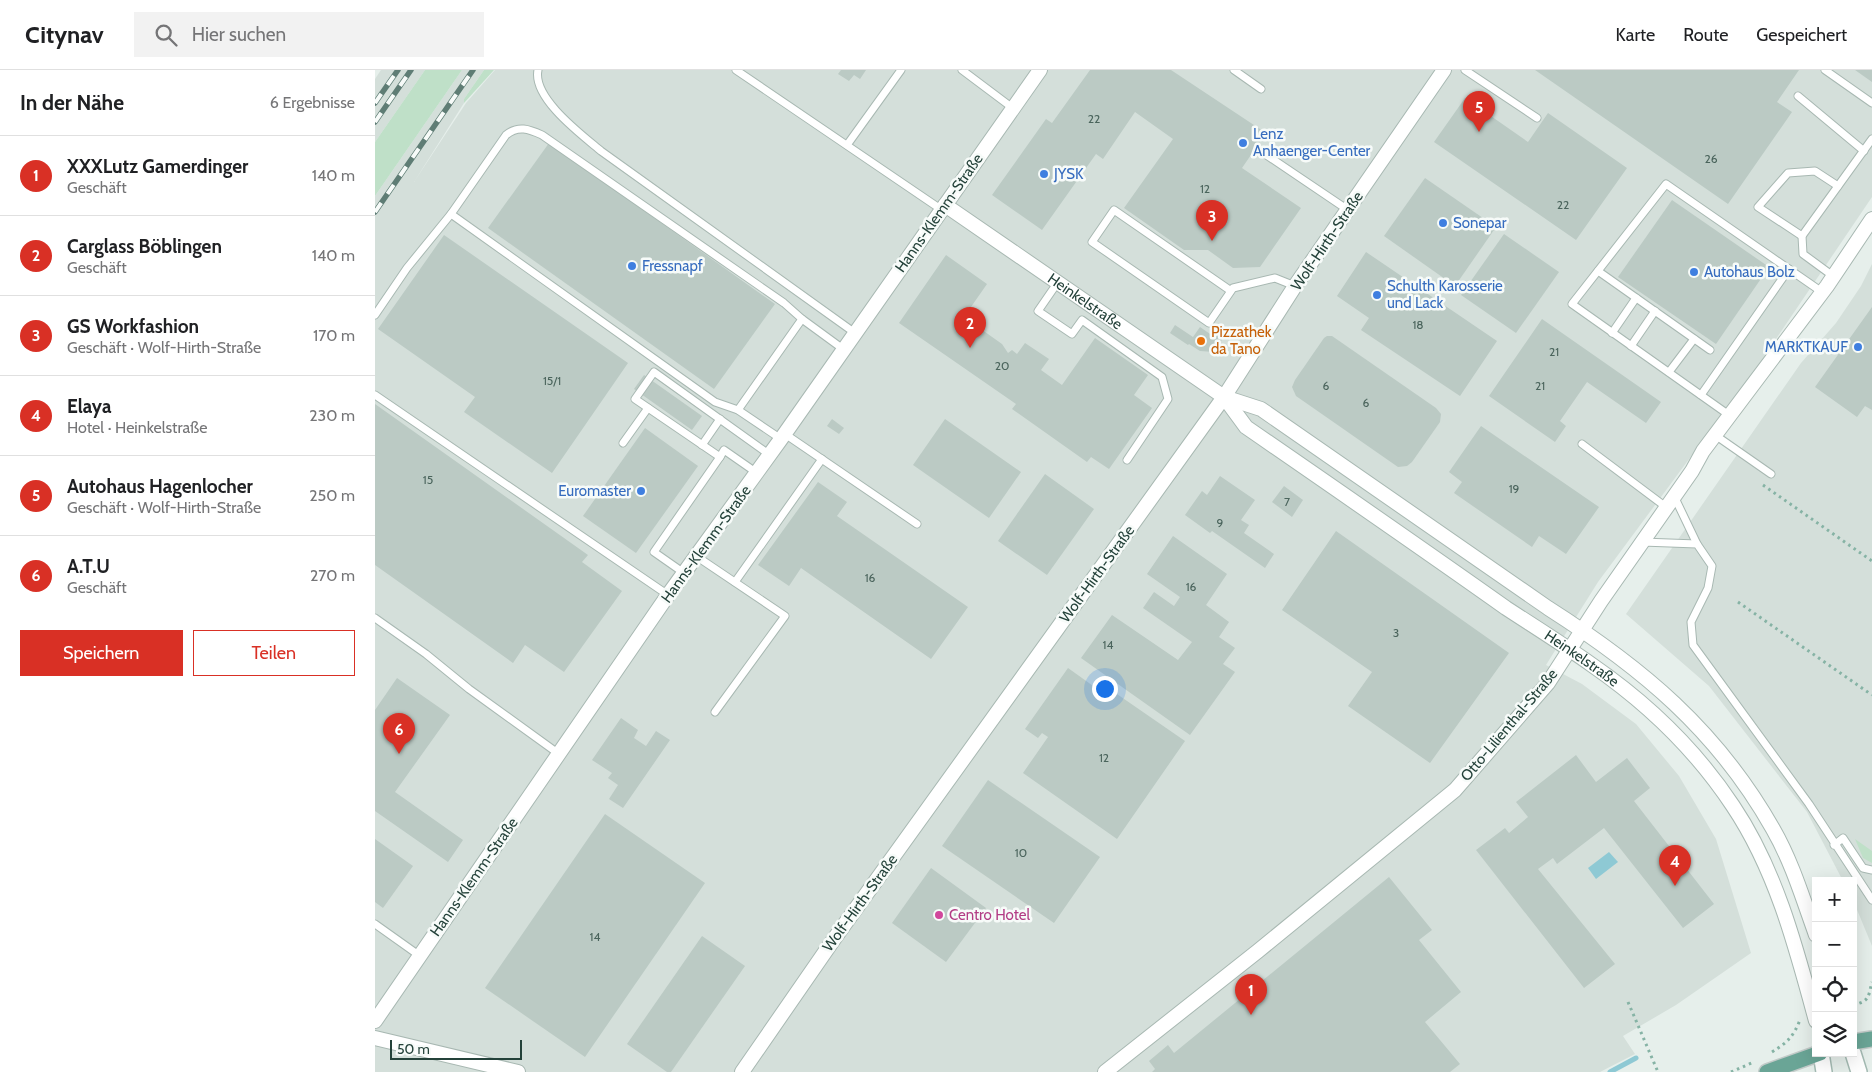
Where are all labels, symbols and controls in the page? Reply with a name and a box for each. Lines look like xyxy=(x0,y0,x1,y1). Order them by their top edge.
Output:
search box xyxy=(134,12,484,57)
text: Citynav xyxy=(25,20,104,49)
icon: search xyxy=(152,21,180,49)
text: Hier suchen xyxy=(192,23,286,46)
text: Karte xyxy=(1616,24,1655,46)
text: Route xyxy=(1683,24,1728,46)
text: Gespeichert xyxy=(1756,24,1847,46)
text: In der Nähe xyxy=(20,90,124,115)
pin: 5 xyxy=(1463,91,1495,132)
text: 6 Ergebnisse xyxy=(270,93,355,112)
house number: 22 xyxy=(1088,111,1100,126)
place label: Lenz Anhaenger-Center xyxy=(1253,125,1371,160)
marker: Lenz Anhaenger-Center xyxy=(1237,137,1249,149)
street label: Hanns-Klemm-Straße xyxy=(891,150,987,276)
house number: 26 xyxy=(1704,151,1718,166)
text: XXXLutz Gamerdinger xyxy=(67,155,248,178)
place label: JYSK xyxy=(1053,165,1084,183)
text: 1 xyxy=(33,166,39,185)
text: 140 m xyxy=(312,166,355,185)
marker: JYSK xyxy=(1038,168,1050,180)
text: Geschäft xyxy=(67,178,127,197)
house number: 12 xyxy=(1200,181,1210,196)
street label: Wolf-Hirth-Straße xyxy=(1287,188,1367,294)
house number: 22 xyxy=(1557,197,1569,212)
pin: 3 xyxy=(1196,200,1228,241)
place label: Sonepar xyxy=(1453,214,1507,232)
marker: Sonepar xyxy=(1437,217,1449,229)
text: Carglass Böblingen xyxy=(67,235,222,258)
text: 2 xyxy=(32,246,40,265)
text: 140 m xyxy=(312,246,355,265)
place label: Fressnapf xyxy=(642,257,703,275)
text: Geschäft xyxy=(67,258,127,277)
marker: Fressnapf xyxy=(626,260,638,272)
place label: Autohaus Bolz xyxy=(1704,263,1795,281)
marker: Autohaus Bolz xyxy=(1688,266,1700,278)
street label: Heinkelstraße xyxy=(1044,269,1126,334)
place label: Schulth Karosserie und Lack xyxy=(1387,277,1503,312)
marker: Schulth Karosserie und Lack xyxy=(1371,289,1383,301)
pin: 2 xyxy=(954,307,986,348)
text: GS Workfashion xyxy=(67,315,199,338)
house number: 18 xyxy=(1412,317,1424,332)
place label: Pizzathek da Tano xyxy=(1211,323,1272,358)
text: 3 xyxy=(32,326,40,345)
text: 170 m xyxy=(313,326,355,345)
marker: Pizzathek da Tano xyxy=(1195,335,1207,347)
text: Geschäft · Wolf-Hirth-Straße xyxy=(67,338,261,357)
place label: MARKTKAUF xyxy=(1765,338,1848,356)
marker: MARKTKAUF xyxy=(1852,341,1864,353)
house number: 21 xyxy=(1549,344,1559,359)
house number: 20 xyxy=(995,358,1009,373)
house number: 15/1 xyxy=(543,373,561,388)
house number: 6 xyxy=(1323,378,1330,393)
house number: 21 xyxy=(1535,378,1545,393)
text: Elaya xyxy=(67,395,111,418)
house number: 6 xyxy=(1363,395,1370,410)
text: 4 xyxy=(31,406,41,425)
text: 230 m xyxy=(309,406,355,425)
text: Hotel · Heinkelstraße xyxy=(67,418,207,437)
house number: 15 xyxy=(423,472,433,487)
text: Autohaus Hagenlocher xyxy=(67,475,253,498)
house number: 19 xyxy=(1509,481,1520,496)
place label: Euromaster xyxy=(558,482,631,500)
street label: Hanns-Klemm-Straße xyxy=(657,482,755,606)
marker: Euromaster xyxy=(635,485,647,497)
text: 5 xyxy=(32,486,40,505)
text: 250 m xyxy=(309,486,355,505)
house number: 7 xyxy=(1284,494,1290,509)
text: Geschäft · Wolf-Hirth-Straße xyxy=(67,498,261,517)
house number: 9 xyxy=(1217,515,1224,530)
street label: Wolf-Hirth-Straße xyxy=(1056,522,1138,626)
text: A.T.U xyxy=(67,555,110,578)
text: 6 xyxy=(32,566,41,585)
text: 270 m xyxy=(310,566,355,585)
house number: 16 xyxy=(865,570,876,585)
text: Geschäft xyxy=(67,578,127,597)
house number: 16 xyxy=(1186,579,1197,594)
house number: 3 xyxy=(1393,625,1399,640)
street label: Heinkelstraße xyxy=(1541,626,1623,691)
button: Speichern xyxy=(20,630,183,676)
button: Teilen xyxy=(193,630,355,676)
house number: 14 xyxy=(1103,637,1113,652)
street label: Otto-Lilienthal-Straße xyxy=(1457,665,1562,785)
your location xyxy=(1092,676,1118,702)
pin: 6 xyxy=(383,713,415,754)
house number: 12 xyxy=(1099,750,1109,765)
street label: Hanns-Klemm-Straße xyxy=(426,814,522,940)
house number: 10 xyxy=(1015,845,1027,860)
pin: 4 xyxy=(1659,845,1691,886)
street label: Wolf-Hirth-Straße xyxy=(819,851,901,955)
map controls xyxy=(1812,877,1857,1057)
button: + xyxy=(1812,877,1857,922)
place label: Centro Hotel xyxy=(949,906,1030,924)
marker: Centro Hotel xyxy=(933,909,945,921)
button: − xyxy=(1812,922,1857,967)
house number: 14 xyxy=(590,929,600,944)
button: locate xyxy=(1812,967,1857,1012)
pin: 1 xyxy=(1235,974,1267,1015)
button: layers xyxy=(1812,1012,1857,1057)
scale bar xyxy=(390,1037,523,1060)
text: 50 m xyxy=(397,1040,430,1058)

